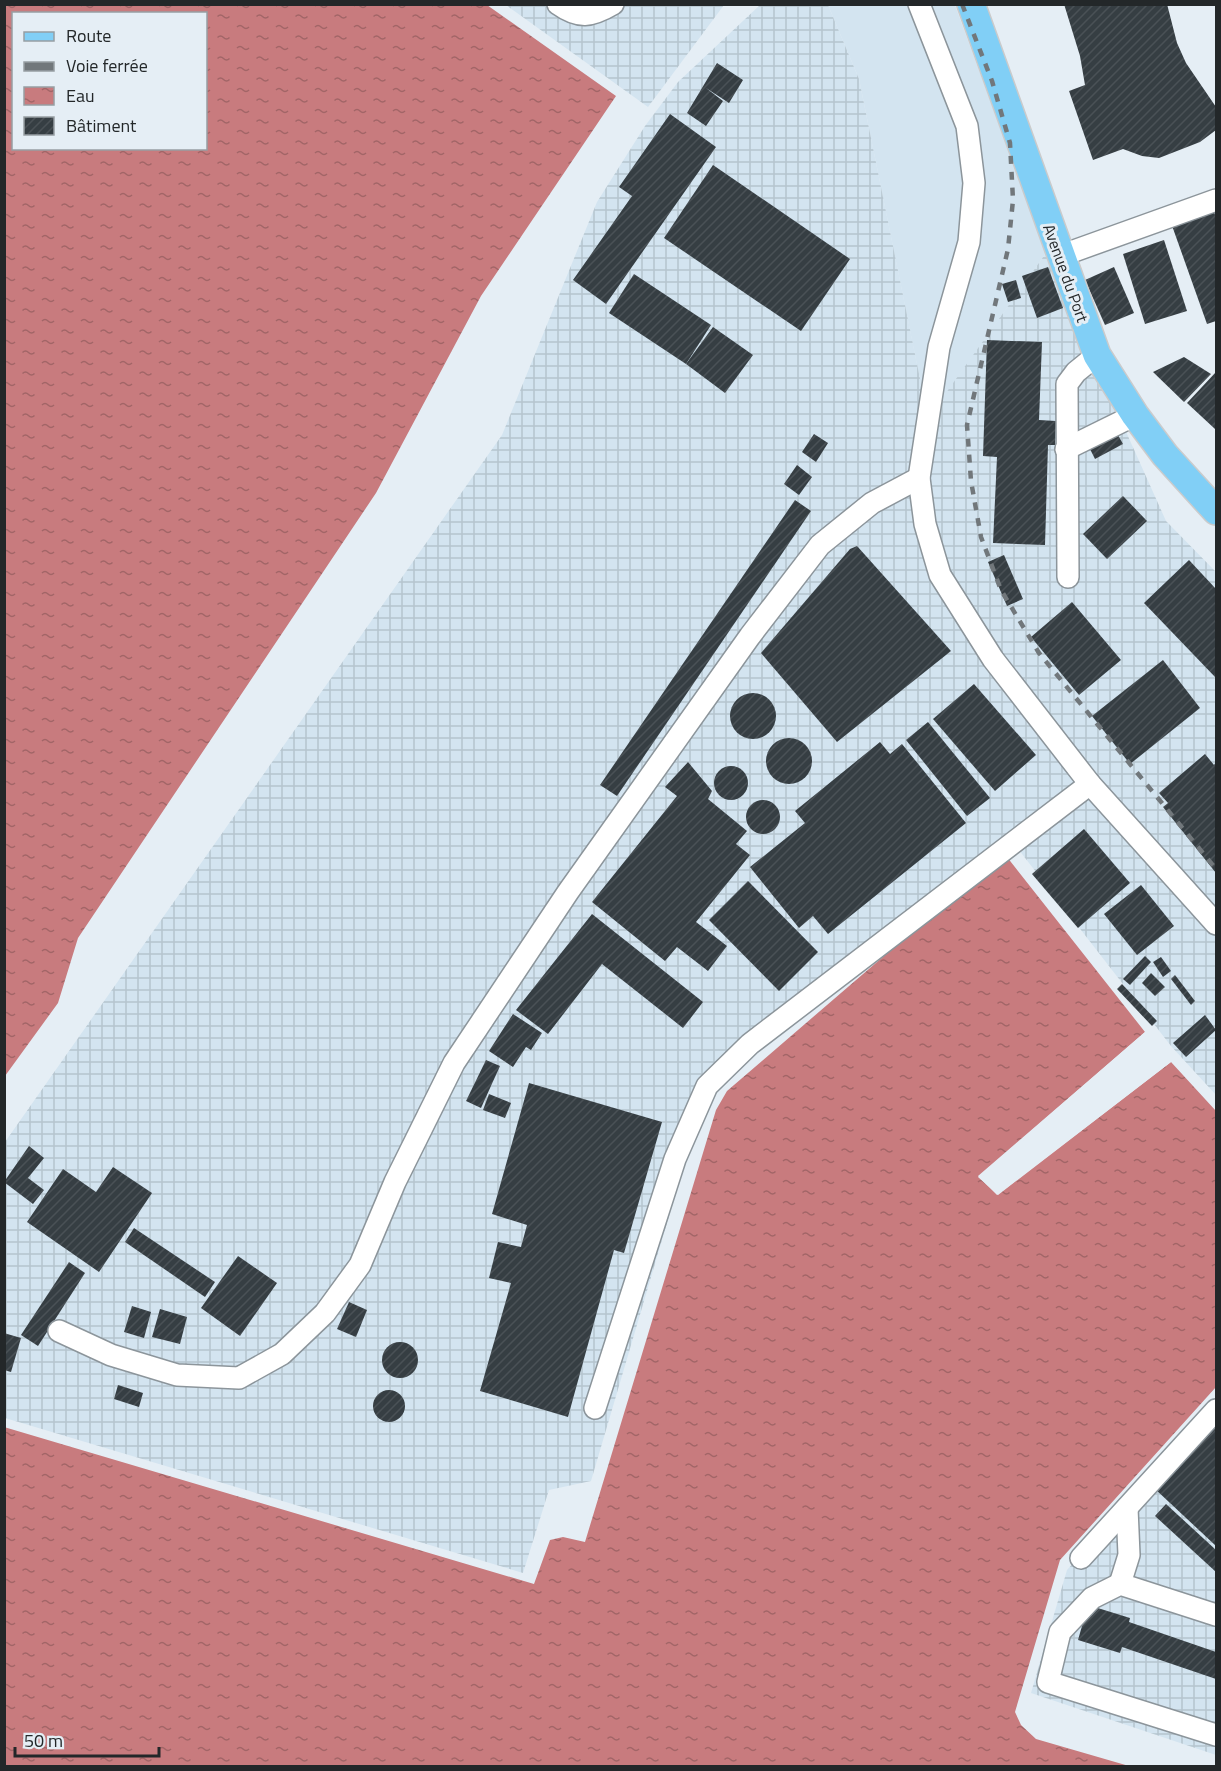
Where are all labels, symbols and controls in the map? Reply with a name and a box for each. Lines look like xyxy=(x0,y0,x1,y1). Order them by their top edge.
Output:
legend xyxy=(12,12,207,150)
text: Route xyxy=(66,22,111,49)
text: Voie ferrée xyxy=(66,52,148,79)
text: Eau xyxy=(66,82,95,109)
text: Bâtiment xyxy=(66,112,137,139)
street label: Avenue du Port xyxy=(1037,220,1095,326)
scale bar xyxy=(15,1720,159,1758)
text: 50 m xyxy=(24,1727,63,1754)

